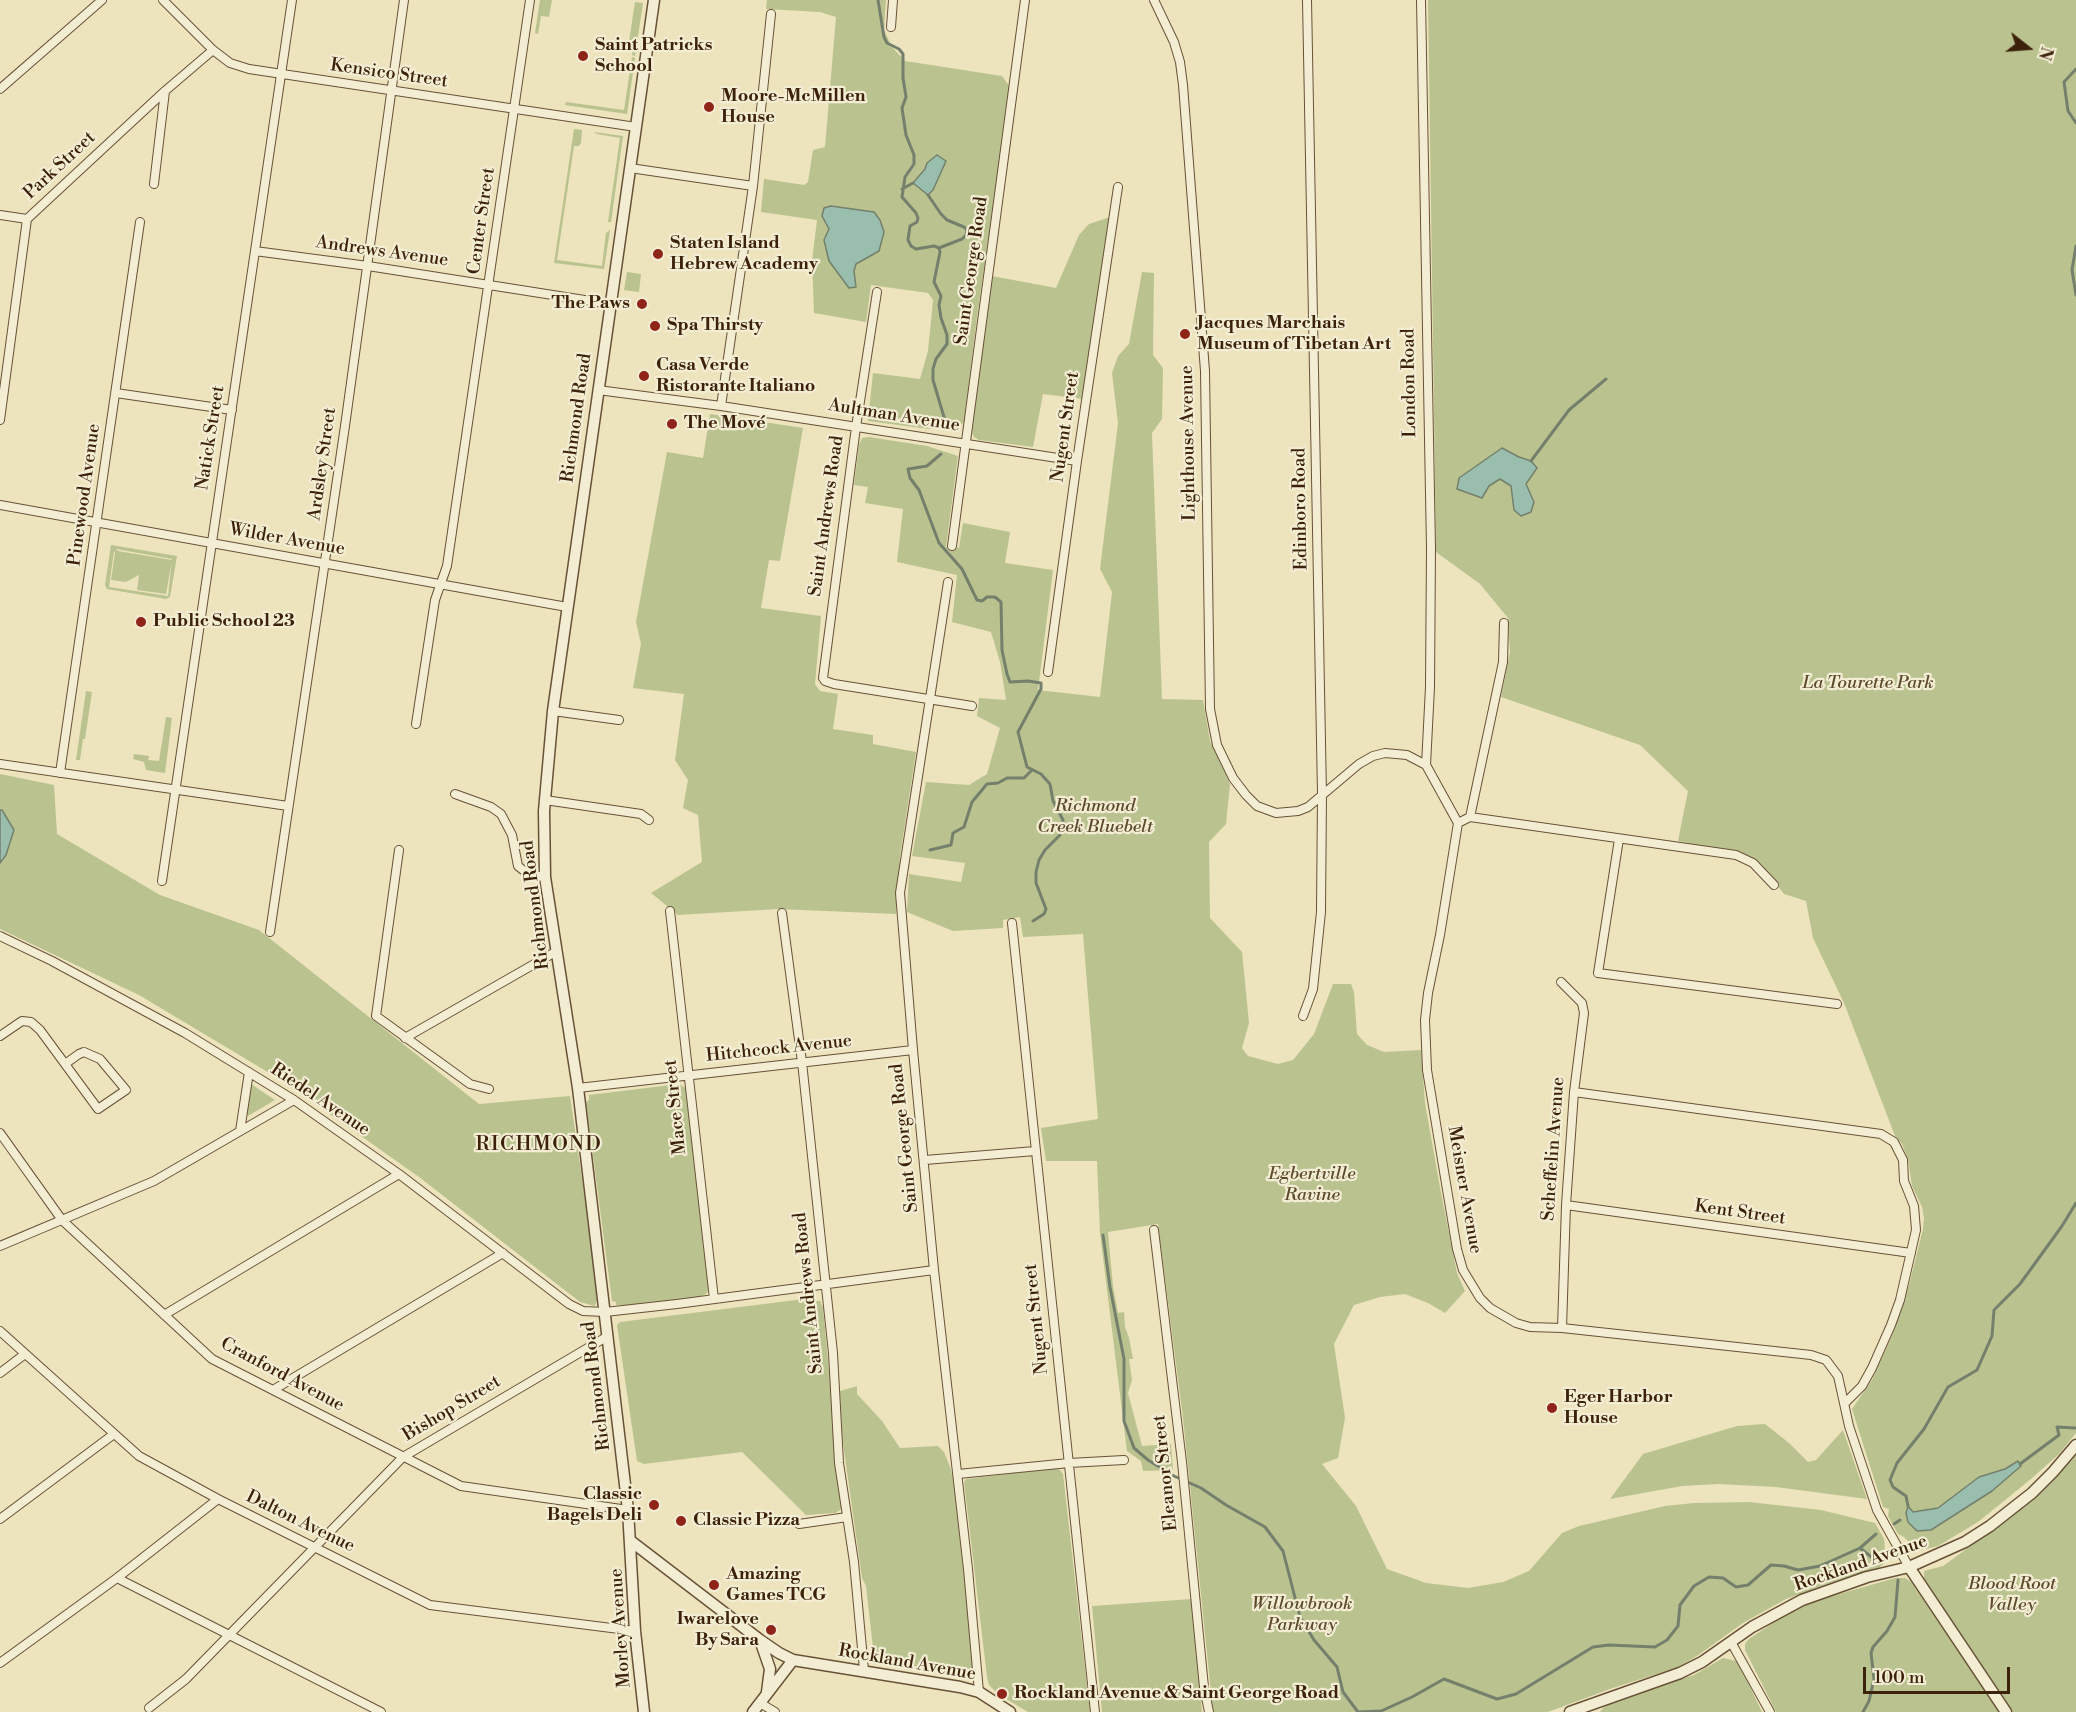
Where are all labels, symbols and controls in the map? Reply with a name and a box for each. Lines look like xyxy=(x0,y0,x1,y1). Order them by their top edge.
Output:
north arrow xyxy=(1998,18,2058,78)
place label: Saint Patricks School xyxy=(595,35,713,78)
text: N xyxy=(2034,44,2057,62)
marker: Saint Patricks School xyxy=(576,49,590,63)
street label: Kensico Street xyxy=(329,55,449,93)
place label: Moore-McMillen House xyxy=(721,86,866,128)
marker: Moore-McMillen House xyxy=(702,100,716,114)
street label: Park Street xyxy=(20,127,100,205)
street label: Center Street xyxy=(464,166,500,276)
street label: Saint George Road xyxy=(951,195,993,347)
street label: Andrews Avenue xyxy=(314,232,450,272)
place label: Staten Island Hebrew Academy xyxy=(670,233,818,276)
marker: Staten Island Hebrew Academy xyxy=(651,247,665,261)
place label: The Paws xyxy=(552,293,630,315)
marker: The Paws xyxy=(635,297,649,311)
place label: Jacques Marchais Museum of Tibetan Art xyxy=(1197,313,1391,356)
place label: Spa Thirsty xyxy=(667,315,763,337)
marker: Spa Thirsty xyxy=(648,319,662,333)
marker: Jacques Marchais Museum of Tibetan Art xyxy=(1178,327,1192,341)
street label: London Road xyxy=(1398,328,1422,438)
street label: Richmond Road xyxy=(557,352,597,484)
place label: Casa Verde Ristorante Italiano xyxy=(656,355,815,398)
street label: Lighthouse Avenue xyxy=(1177,365,1201,521)
marker: Casa Verde Ristorante Italiano xyxy=(637,369,651,383)
street label: Nugent Street xyxy=(1048,370,1084,484)
street label: Natick Street xyxy=(192,384,230,492)
street label: Aultman Avenue xyxy=(827,395,961,437)
street label: Ardsley Street xyxy=(304,406,342,522)
place label: The Mové xyxy=(684,413,766,435)
marker: The Mové xyxy=(665,417,679,431)
street label: Pinewood Avenue xyxy=(64,422,106,568)
street label: Saint Andrews Road xyxy=(805,434,849,598)
street label: Edinboro Road xyxy=(1289,447,1313,571)
street label: Wilder Avenue xyxy=(227,519,347,561)
place label: Public School 23 xyxy=(153,611,295,633)
marker: Public School 23 xyxy=(134,615,148,629)
park label: La Tourette Park xyxy=(1802,673,1934,695)
park label: Richmond Creek Bluebelt xyxy=(1037,796,1153,838)
street label: Richmond Road xyxy=(517,839,555,971)
street label: Hitchcock Avenue xyxy=(705,1031,853,1067)
street label: Mace Street xyxy=(660,1058,692,1156)
street label: Riedel Avenue xyxy=(266,1059,374,1141)
street label: Saint George Road xyxy=(886,1062,924,1214)
street label: Scheffelin Avenue xyxy=(1538,1076,1570,1222)
street label: Meisner Avenue xyxy=(1442,1124,1486,1256)
district label: RICHMOND xyxy=(476,1133,602,1157)
park label: Egbertville Ravine xyxy=(1268,1164,1356,1206)
street label: Kent Street xyxy=(1693,1196,1787,1230)
street label: Saint Andrews Road xyxy=(790,1211,828,1375)
street label: Nugent Street xyxy=(1020,1263,1054,1375)
street label: Richmond Road xyxy=(578,1320,616,1452)
street label: Cranford Avenue xyxy=(216,1333,348,1417)
street label: Bishop Street xyxy=(399,1371,505,1447)
place label: Eger Harbor House xyxy=(1564,1387,1673,1430)
marker: Eger Harbor House xyxy=(1545,1401,1559,1415)
street label: Eleanor Street xyxy=(1149,1414,1183,1532)
place label: Classic Bagels Deli xyxy=(547,1484,642,1526)
street label: Dalton Avenue xyxy=(242,1486,358,1558)
marker: Classic Bagels Deli xyxy=(647,1498,661,1512)
place label: Classic Pizza xyxy=(693,1510,800,1532)
marker: Classic Pizza xyxy=(674,1514,688,1528)
street label: Rockland Avenue xyxy=(1792,1531,1930,1597)
place label: Amazing Games TCG xyxy=(726,1564,827,1606)
street label: Morley Avenue xyxy=(606,1568,636,1688)
park label: Blood Root Valley xyxy=(1968,1574,2056,1616)
marker: Amazing Games TCG xyxy=(707,1578,721,1592)
park label: Willowbrook Parkway xyxy=(1252,1594,1352,1636)
place label: Iwarelove By Sara xyxy=(677,1609,759,1652)
marker: Iwarelove By Sara xyxy=(764,1623,778,1637)
street label: Rockland Avenue xyxy=(837,1640,977,1686)
scale bar xyxy=(1866,1655,2013,1693)
text: 100 m xyxy=(1874,1666,1925,1689)
place label: Rockland Avenue & Saint George Road xyxy=(1014,1683,1339,1705)
marker: Rockland Avenue & Saint George Road xyxy=(995,1687,1009,1701)

